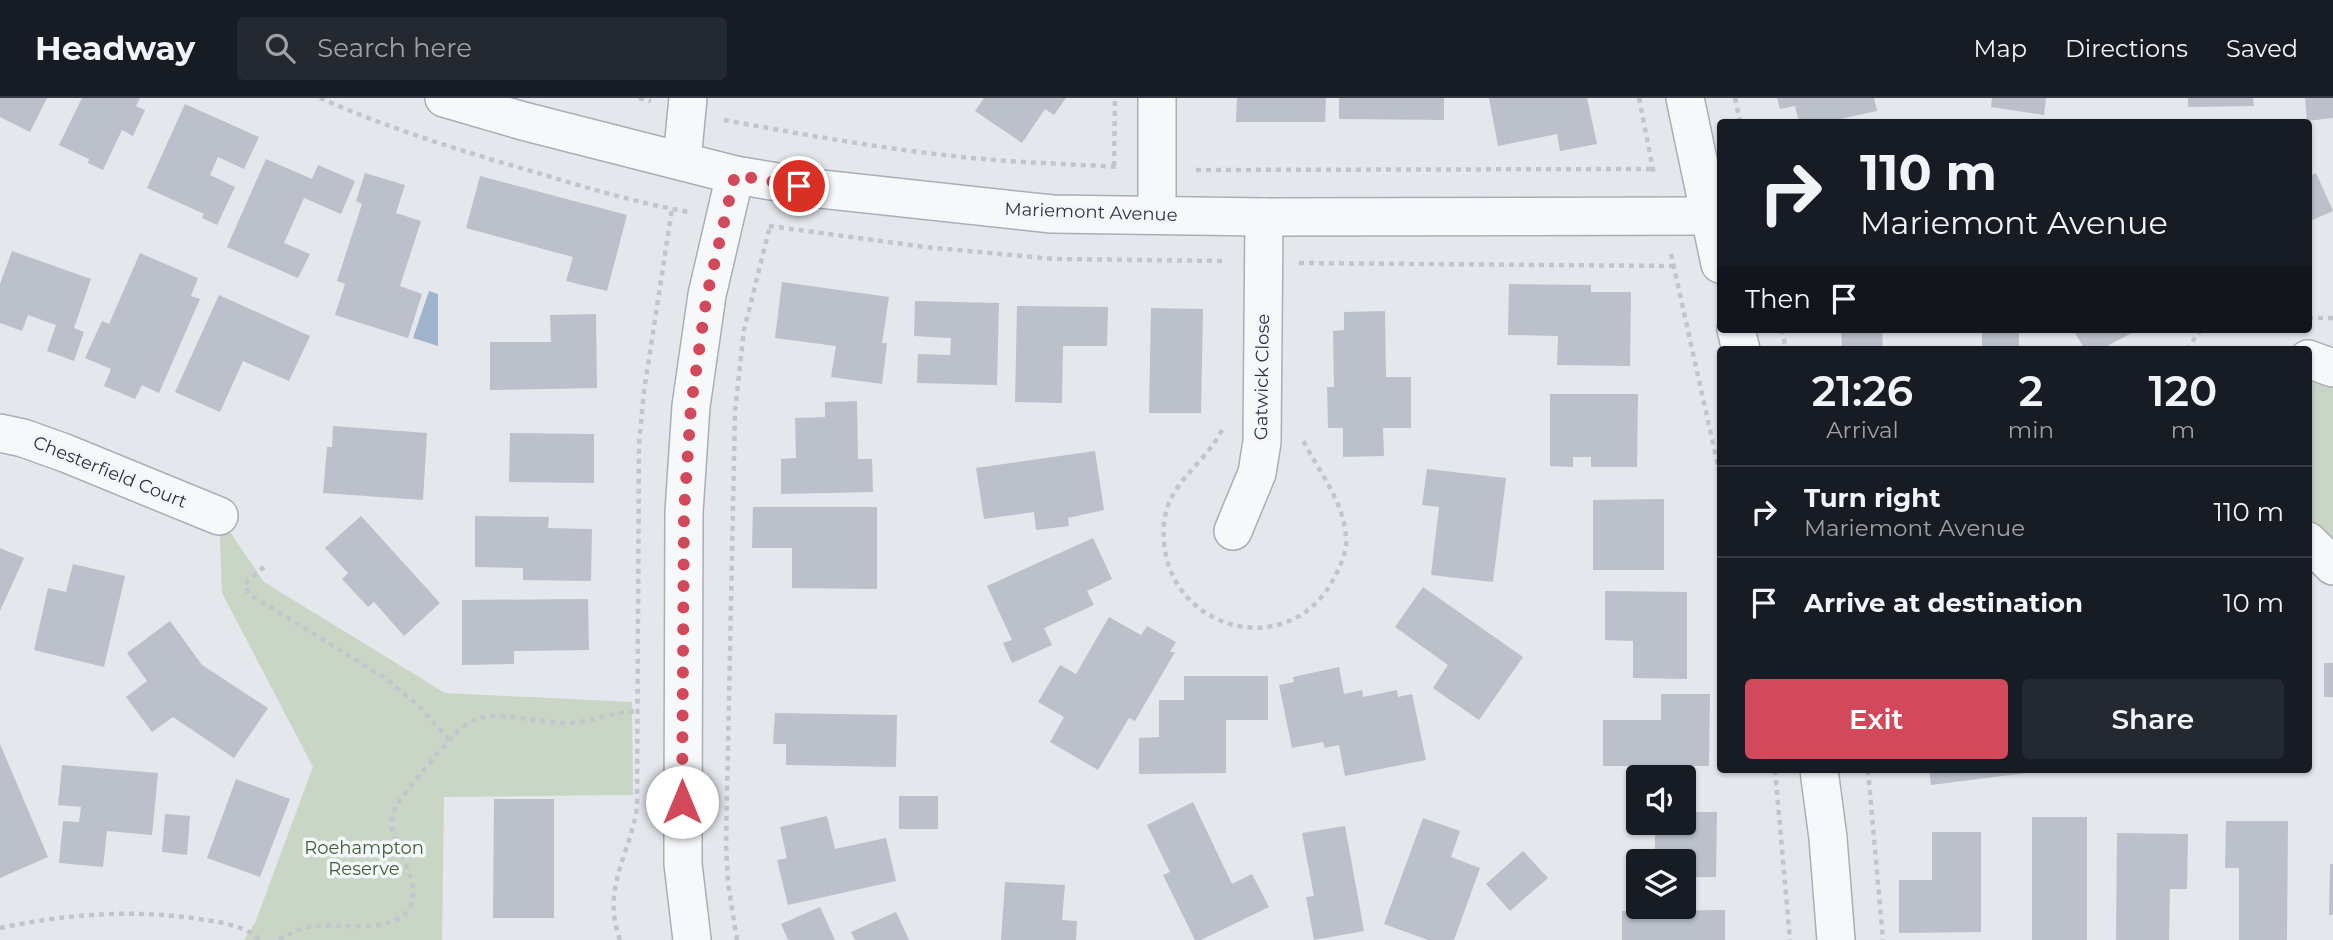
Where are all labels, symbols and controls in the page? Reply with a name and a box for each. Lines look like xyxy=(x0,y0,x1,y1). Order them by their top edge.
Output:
search box xyxy=(237,17,727,80)
text: Headway xyxy=(35,28,195,68)
icon: search xyxy=(261,29,299,67)
text: Search here xyxy=(317,32,472,64)
text: Map xyxy=(1974,34,2027,63)
text: Directions xyxy=(2065,34,2188,63)
text: Saved xyxy=(2226,34,2298,63)
text: 110 m xyxy=(1860,143,1997,202)
icon: right xyxy=(1745,147,1836,238)
pin xyxy=(769,156,829,216)
icon: arrive xyxy=(780,167,818,205)
street label: Mariemont Avenue xyxy=(1004,198,1178,226)
text: Mariemont Avenue xyxy=(1860,203,2168,242)
icon: arrive xyxy=(1825,280,1863,318)
text: Then xyxy=(1745,283,1811,315)
street label: Gatwick Close xyxy=(1250,314,1274,440)
text: 21:26 xyxy=(1812,365,1913,417)
text: 2 xyxy=(2019,365,2043,417)
text: 120 xyxy=(2149,365,2217,417)
text: Arrival xyxy=(1826,416,1899,444)
text: min xyxy=(2008,416,2054,444)
text: m xyxy=(2171,416,2195,444)
street label: Chesterfield Court xyxy=(30,431,190,513)
text: Turn right xyxy=(1804,482,1940,514)
icon: right xyxy=(1745,493,1783,531)
text: 110 m xyxy=(2214,496,2284,528)
text: Mariemont Avenue xyxy=(1804,514,2025,542)
icon: arrive xyxy=(1745,584,1783,622)
text: Arrive at destination xyxy=(1804,587,2083,619)
text: 10 m xyxy=(2223,587,2284,619)
button: Exit xyxy=(1745,679,2008,759)
button: Share xyxy=(2022,679,2284,759)
position arrow xyxy=(645,765,719,839)
map controls xyxy=(1626,765,1696,919)
button: sound xyxy=(1626,765,1696,835)
park label: Roehampton Reserve xyxy=(304,837,424,880)
button: layers xyxy=(1626,849,1696,919)

